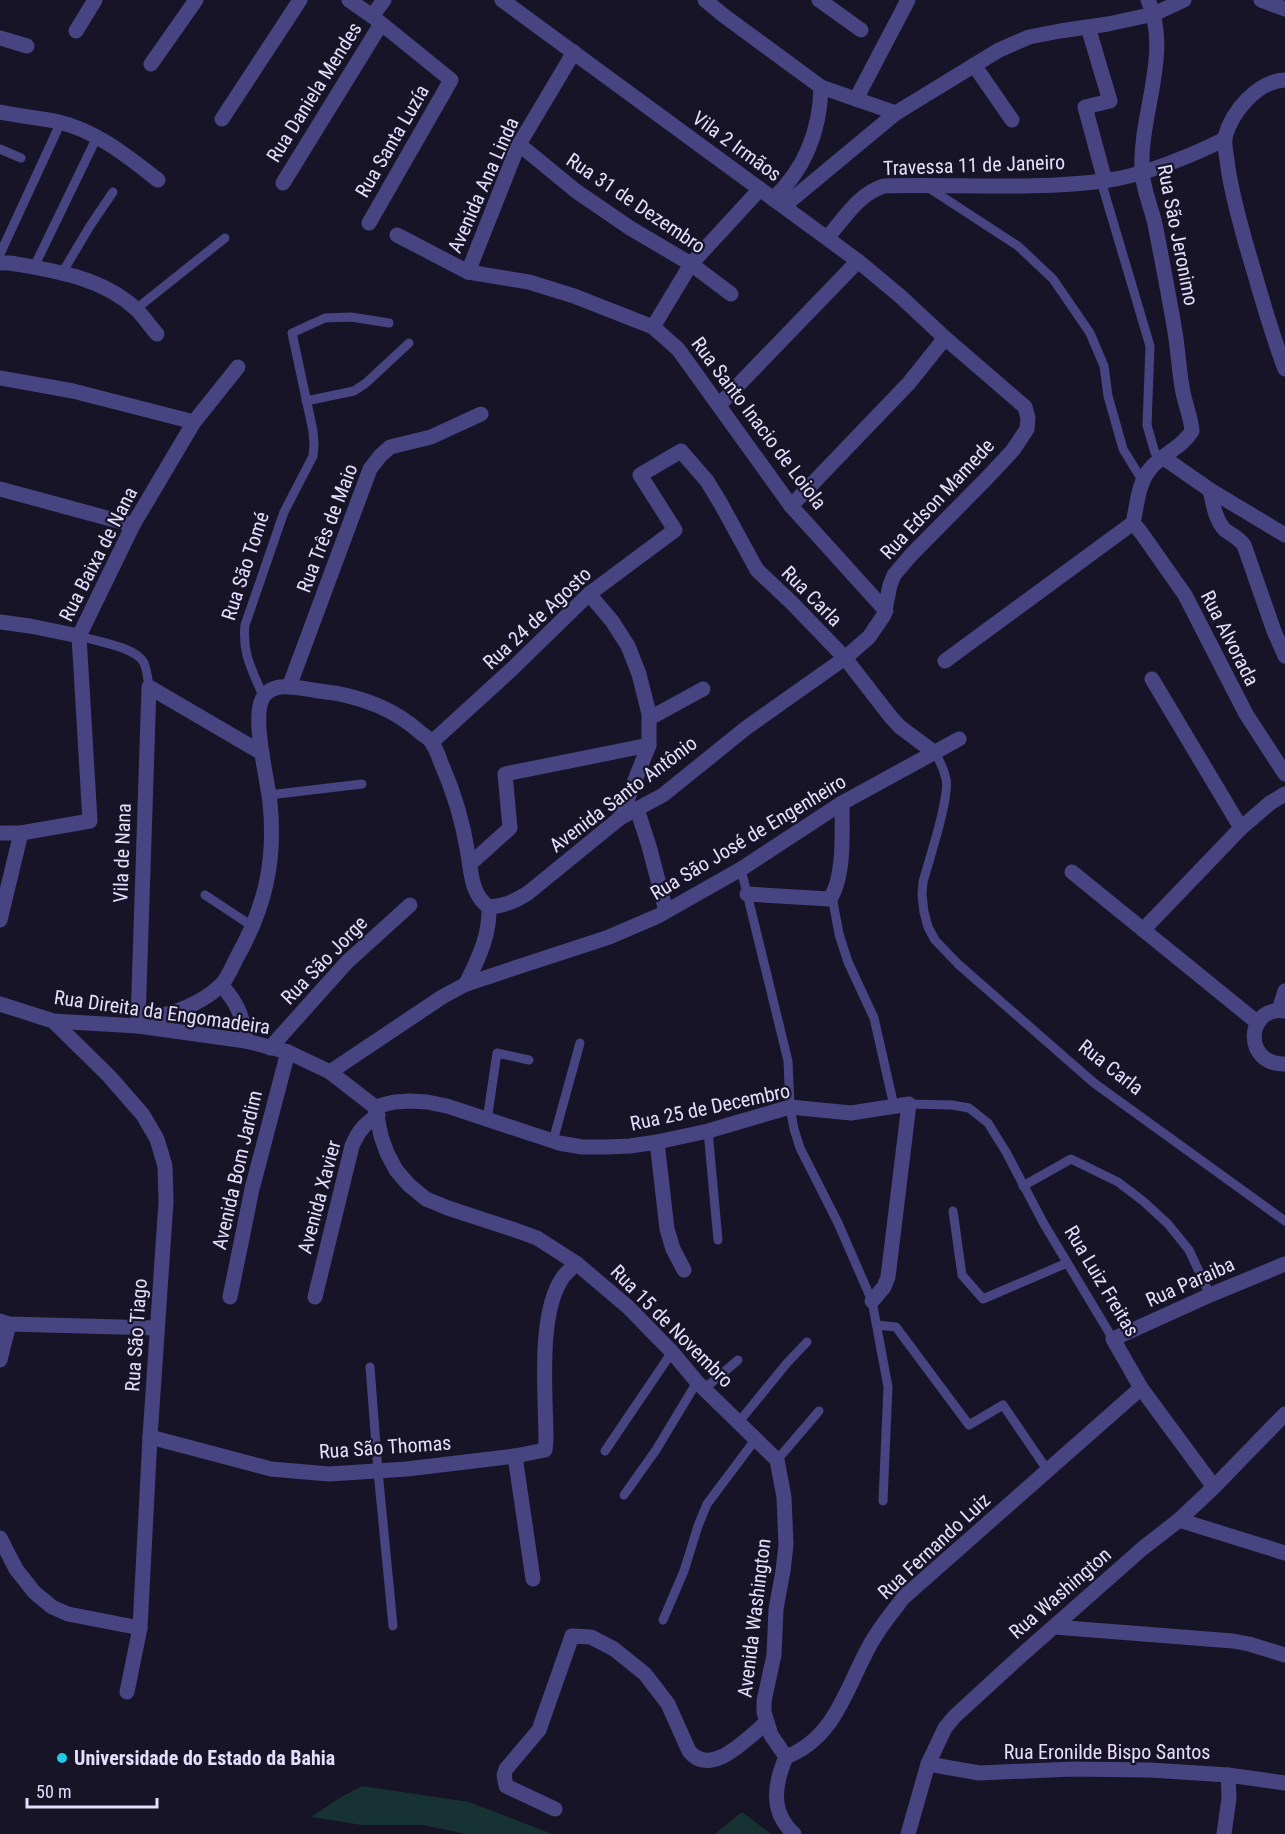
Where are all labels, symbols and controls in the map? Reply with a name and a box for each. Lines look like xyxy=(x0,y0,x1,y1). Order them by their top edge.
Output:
street label: Rua Daniela Mendes xyxy=(261,18,367,166)
street label: Rua Santa Luzía xyxy=(350,80,434,202)
street label: Vila 2 Irmãos xyxy=(688,106,786,186)
street label: Avenida Ana Linda xyxy=(442,113,524,257)
street label: Rua 31 de Dezembro xyxy=(562,148,710,258)
street label: Travessa 11 de Janeiro xyxy=(883,150,1065,180)
street label: Rua São Jeronimo xyxy=(1153,162,1203,308)
street label: Rua Santo Inacio de Loiola xyxy=(686,332,832,514)
street label: Rua Edson Mamede xyxy=(875,434,999,564)
street label: Rua Três de Maio xyxy=(291,460,363,596)
street label: Rua Baixa de Nana xyxy=(54,483,142,625)
street label: Rua São Tomé xyxy=(216,509,274,623)
street label: Rua Carla xyxy=(777,561,847,631)
street label: Rua 24 de Agosto xyxy=(478,562,596,674)
street label: Rua Alvorada xyxy=(1196,586,1264,690)
street label: Avenida Santo Antônio xyxy=(544,731,702,857)
street label: Rua São José de Engenheiro xyxy=(646,769,850,905)
street label: Vila de Nana xyxy=(108,803,136,903)
street label: Rua São Jorge xyxy=(276,911,372,1009)
street label: Rua Direita da Engomadeira xyxy=(52,985,272,1039)
street label: Rua Carla xyxy=(1074,1034,1148,1100)
street label: Rua 25 de Decembro xyxy=(628,1078,792,1136)
street label: Avenida Bom Jardim xyxy=(207,1088,267,1252)
street label: Avenida Xavier xyxy=(292,1138,346,1256)
street label: Rua Luiz Freitas xyxy=(1060,1221,1144,1341)
street label: Rua Paraiba xyxy=(1142,1252,1238,1312)
street label: Rua 15 de Novembro xyxy=(606,1260,738,1392)
street label: Rua São Tiago xyxy=(120,1278,152,1392)
street label: Rua São Thomas xyxy=(318,1430,452,1464)
street label: Rua Fernando Luiz xyxy=(873,1488,995,1604)
street label: Avenida Washington xyxy=(732,1537,776,1699)
street label: Rua Washington xyxy=(1004,1542,1116,1644)
street label: Rua Eronilde Bispo Santos xyxy=(1004,1740,1210,1764)
place label: Universidade do Estado da Bahia xyxy=(74,1746,335,1770)
marker: Universidade do Estado da Bahia xyxy=(55,1751,69,1765)
scale bar xyxy=(27,1771,158,1809)
text: 50 m xyxy=(36,1781,71,1802)

